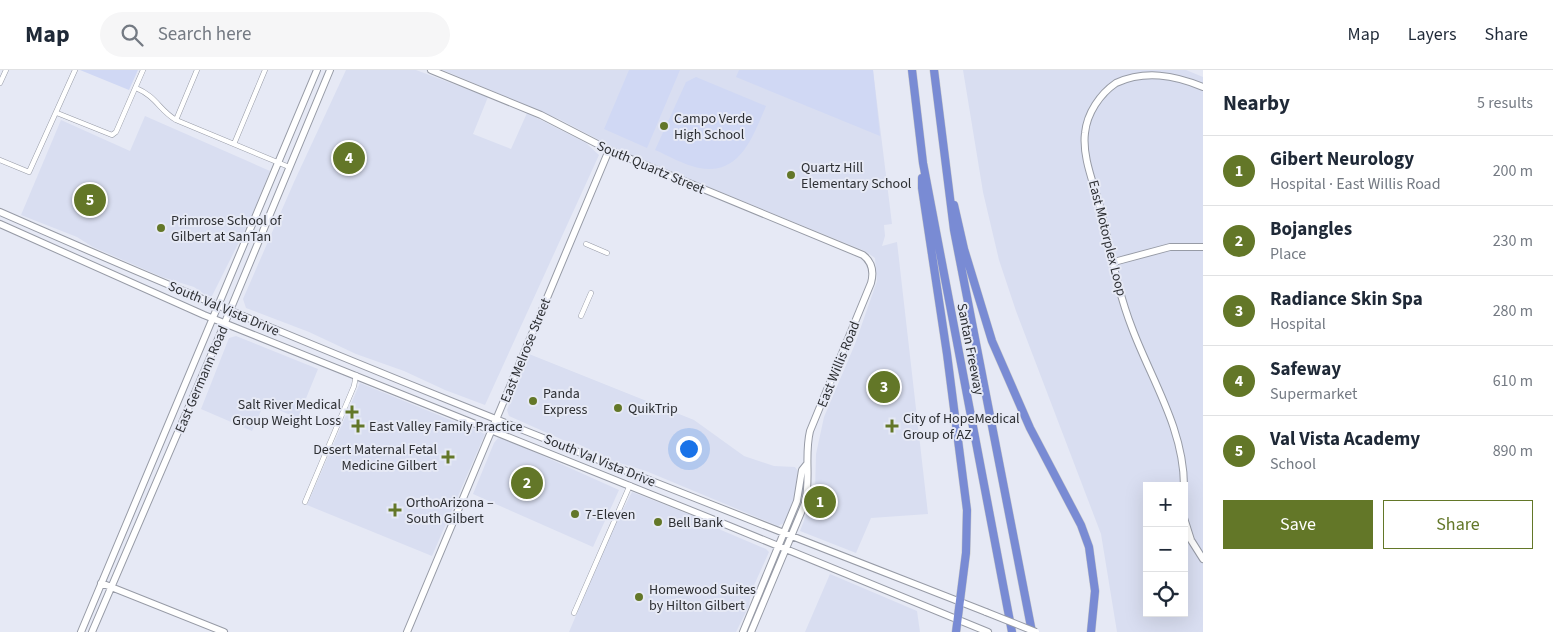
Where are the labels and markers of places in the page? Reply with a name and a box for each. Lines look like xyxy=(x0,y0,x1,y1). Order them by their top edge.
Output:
place label: Campo Verde High School xyxy=(674,109,752,145)
marker: Campo Verde High School xyxy=(658,120,670,132)
pin: 4 xyxy=(333,139,365,177)
place label: Quartz Hill Elementary School xyxy=(801,158,912,194)
marker: Quartz Hill Elementary School xyxy=(785,169,797,181)
pin: 5 xyxy=(74,181,106,219)
place label: Primrose School of Gilbert at SanTan xyxy=(171,211,282,247)
marker: Primrose School of Gilbert at SanTan xyxy=(155,222,167,234)
pin: 3 xyxy=(868,368,900,406)
place label: Panda Express xyxy=(543,384,587,420)
place label: Salt River Medical Group Weight Loss xyxy=(232,395,341,431)
marker: Panda Express xyxy=(527,395,539,407)
place label: QuikTrip xyxy=(628,399,678,419)
marker: QuikTrip xyxy=(612,402,624,414)
marker: Salt River Medical Group Weight Loss xyxy=(345,405,359,419)
place label: City of HopeMedical Group of AZ xyxy=(903,409,1020,445)
place label: East Valley Family Practice xyxy=(369,417,522,437)
marker: East Valley Family Practice xyxy=(351,419,365,433)
marker: City of HopeMedical Group of AZ xyxy=(885,419,899,433)
place label: Desert Maternal Fetal Medicine Gilbert xyxy=(313,440,437,476)
marker: Desert Maternal Fetal Medicine Gilbert xyxy=(441,450,455,464)
pin: 2 xyxy=(511,464,543,502)
pin: 1 xyxy=(804,483,836,521)
place label: OrthoArizona – South Gilbert xyxy=(406,493,494,529)
marker: OrthoArizona – South Gilbert xyxy=(388,503,402,517)
place label: 7-Eleven xyxy=(585,505,635,525)
marker: 7-Eleven xyxy=(569,508,581,520)
place label: Bell Bank xyxy=(668,513,723,533)
marker: Bell Bank xyxy=(652,516,664,528)
place label: Homewood Suites by Hilton Gilbert xyxy=(649,580,756,616)
marker: Homewood Suites by Hilton Gilbert xyxy=(633,591,645,603)

